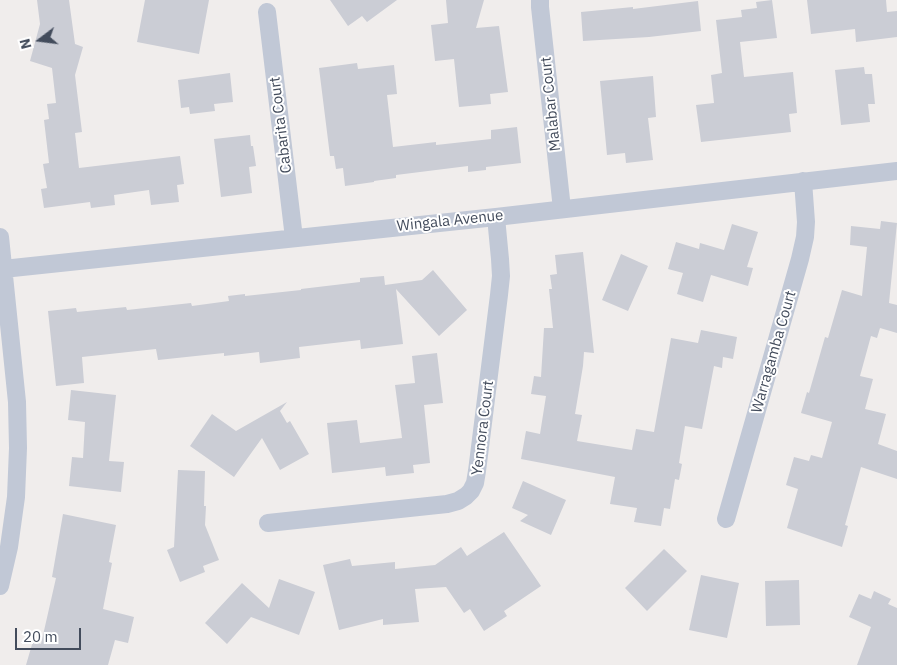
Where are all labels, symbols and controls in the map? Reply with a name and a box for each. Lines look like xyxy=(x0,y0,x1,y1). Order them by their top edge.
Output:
north arrow xyxy=(15,15,65,65)
text: N xyxy=(16,37,36,51)
street label: Malabar Court xyxy=(537,56,565,152)
street label: Cabarita Court xyxy=(266,76,296,174)
street label: Wingala Avenue xyxy=(396,206,504,236)
street label: Warragamba Court xyxy=(748,289,800,415)
street label: Yennora Court xyxy=(468,379,498,477)
scale bar xyxy=(18,618,84,650)
text: 20 m xyxy=(23,627,58,646)

